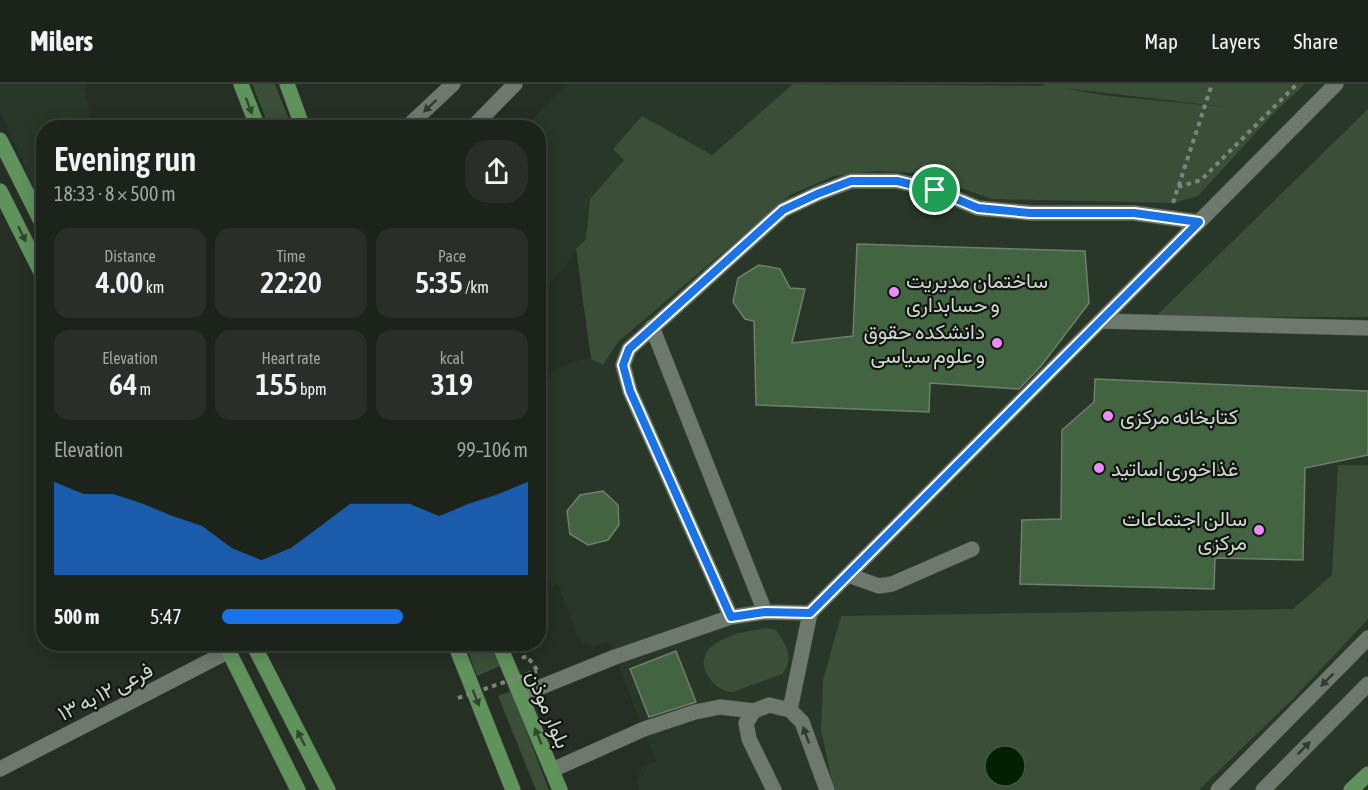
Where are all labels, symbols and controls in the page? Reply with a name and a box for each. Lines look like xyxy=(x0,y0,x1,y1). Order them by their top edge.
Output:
text: Milers xyxy=(30,25,93,57)
text: Map xyxy=(1144,29,1178,53)
text: Layers xyxy=(1211,29,1261,53)
text: Share xyxy=(1294,29,1338,53)
one-way arrow xyxy=(245,97,255,115)
one-way arrow xyxy=(422,99,437,113)
text: Evening run xyxy=(54,140,196,178)
button: share xyxy=(465,140,528,203)
pin xyxy=(909,164,960,215)
icon: arrive xyxy=(918,173,951,206)
text: 18:33 · 8 × 500 m xyxy=(54,182,176,205)
one-way arrow xyxy=(17,226,26,243)
text: Distance xyxy=(104,247,156,265)
text: Time xyxy=(276,247,306,265)
text: Pace xyxy=(438,247,466,265)
text: 4.00 xyxy=(96,265,143,299)
text: 22:20 xyxy=(260,265,322,299)
text: 5:35 xyxy=(415,265,463,299)
place label: ساختمان مدیریت و حسابداری xyxy=(906,268,1048,318)
text: km xyxy=(143,278,164,296)
text: /km xyxy=(463,278,489,296)
marker: ساختمان مدیریت و حسابداری xyxy=(887,285,901,299)
place label: دانشکده حقوق و علوم سیاسی xyxy=(863,319,985,370)
marker: دانشکده حقوق و علوم سیاسی xyxy=(990,336,1004,350)
text: Elevation xyxy=(102,349,158,367)
text: Heart rate xyxy=(262,349,320,367)
text: kcal xyxy=(440,349,464,367)
text: 64 xyxy=(109,367,137,401)
text: 155 xyxy=(255,367,298,401)
text: 319 xyxy=(431,367,473,401)
text: m xyxy=(137,380,151,398)
text: bpm xyxy=(298,380,327,398)
place label: کتابخانه مرکزی xyxy=(1120,404,1238,430)
marker: کتابخانه مرکزی xyxy=(1101,409,1115,423)
text: Elevation xyxy=(54,438,123,461)
text: 99–106 m xyxy=(457,438,528,461)
place label: غذاخوری اساتید xyxy=(1111,456,1238,482)
marker: غذاخوری اساتید xyxy=(1092,461,1106,475)
place label: سالن اجتماعات مرکزی xyxy=(1122,506,1247,556)
marker: سالن اجتماعات مرکزی xyxy=(1252,523,1266,537)
text: 500 m xyxy=(54,605,99,628)
text: 5:47 xyxy=(150,605,182,628)
street label: فرعی ۱۲ به ۱۳ xyxy=(54,657,157,727)
street label: بلوار موذن xyxy=(520,667,576,752)
one-way arrow xyxy=(1319,673,1334,687)
one-way arrow xyxy=(472,689,482,707)
one-way arrow xyxy=(801,726,811,744)
one-way arrow xyxy=(533,727,542,745)
one-way arrow xyxy=(297,729,306,746)
one-way arrow xyxy=(1296,742,1310,756)

